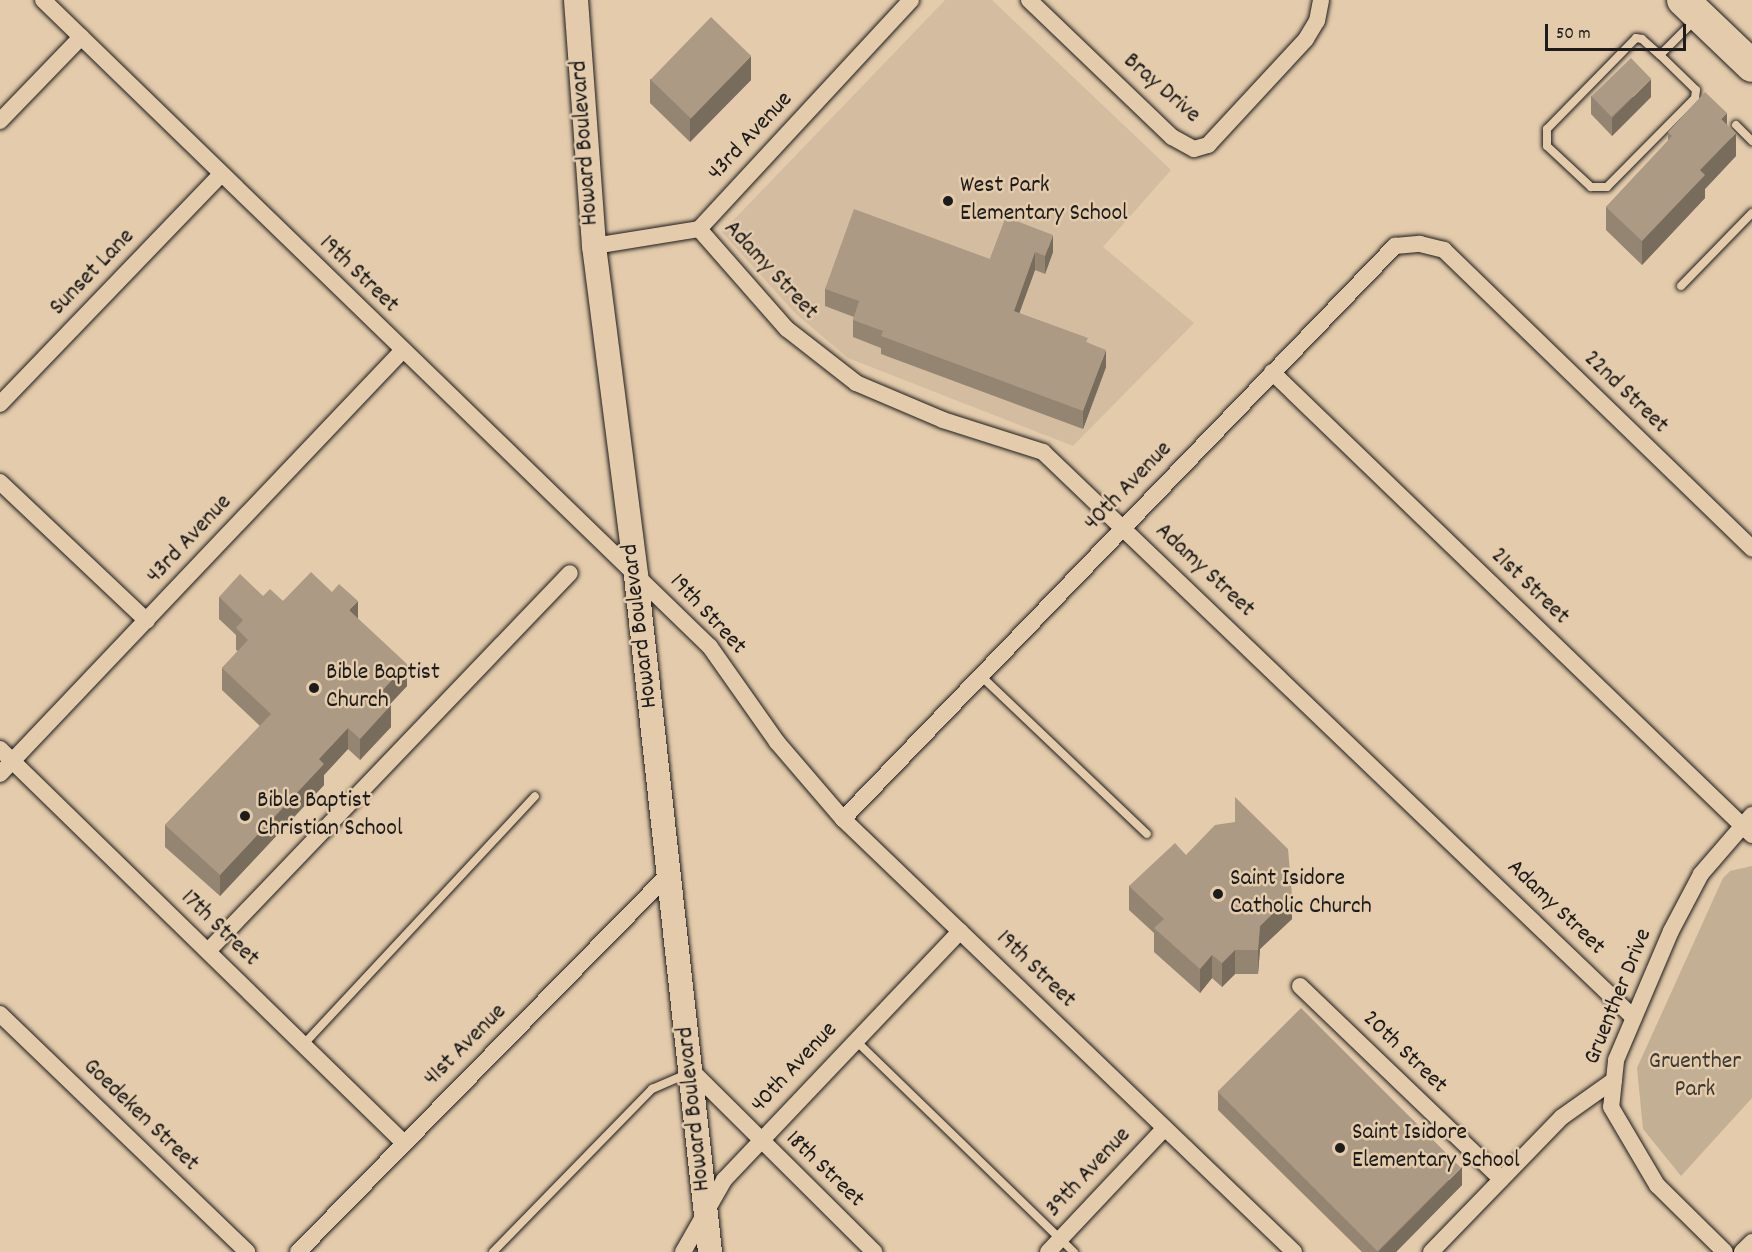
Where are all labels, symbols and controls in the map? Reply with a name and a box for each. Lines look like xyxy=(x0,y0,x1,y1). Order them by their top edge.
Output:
scale bar xyxy=(1548,12,1689,50)
text: 50 m xyxy=(1556,22,1591,47)
street label: Bray Drive xyxy=(1116,48,1206,130)
street label: Howard Boulevard xyxy=(566,59,606,227)
street label: 43rd Avenue xyxy=(702,86,800,188)
place label: West Park Elementary School xyxy=(960,173,1128,229)
marker: West Park Elementary School xyxy=(941,194,955,208)
street label: Adamy Street xyxy=(717,215,823,327)
street label: Sunset Lane xyxy=(45,224,141,322)
street label: 19th Street xyxy=(312,230,404,320)
street label: 22nd Street xyxy=(1576,345,1674,441)
street label: 40th Avenue xyxy=(1079,436,1179,538)
street label: 43rd Avenue xyxy=(141,489,239,591)
street label: Adamy Street xyxy=(1148,518,1260,624)
street label: Howard Boulevard xyxy=(617,542,665,710)
street label: 21st Street xyxy=(1484,542,1574,632)
street label: 19th Street xyxy=(662,569,752,661)
place label: Bible Baptist Church xyxy=(326,660,440,716)
marker: Bible Baptist Church xyxy=(307,681,321,695)
place label: Bible Baptist Christian School xyxy=(257,788,403,844)
marker: Bible Baptist Christian School xyxy=(238,809,252,823)
street label: Adamy Street xyxy=(1500,854,1610,962)
place label: Saint Isidore Catholic Church xyxy=(1230,866,1372,922)
street label: 17th Street xyxy=(174,885,264,973)
marker: Saint Isidore Catholic Church xyxy=(1211,887,1225,901)
street label: 19th Street xyxy=(989,925,1081,1015)
street label: Gruenther Drive xyxy=(1579,925,1659,1069)
street label: 41st Avenue xyxy=(419,999,513,1093)
street label: 20th Street xyxy=(1355,1005,1453,1101)
street label: 40th Avenue xyxy=(746,1016,844,1120)
street label: Howard Boulevard xyxy=(672,1025,718,1193)
park label: Gruenther Park xyxy=(1649,1049,1741,1105)
street label: Goedeken Street xyxy=(76,1053,204,1179)
place label: Saint Isidore Elementary School xyxy=(1352,1120,1520,1176)
street label: 39th Avenue xyxy=(1040,1122,1138,1224)
street label: 18th Street xyxy=(779,1125,869,1215)
marker: Saint Isidore Elementary School xyxy=(1333,1141,1347,1155)

